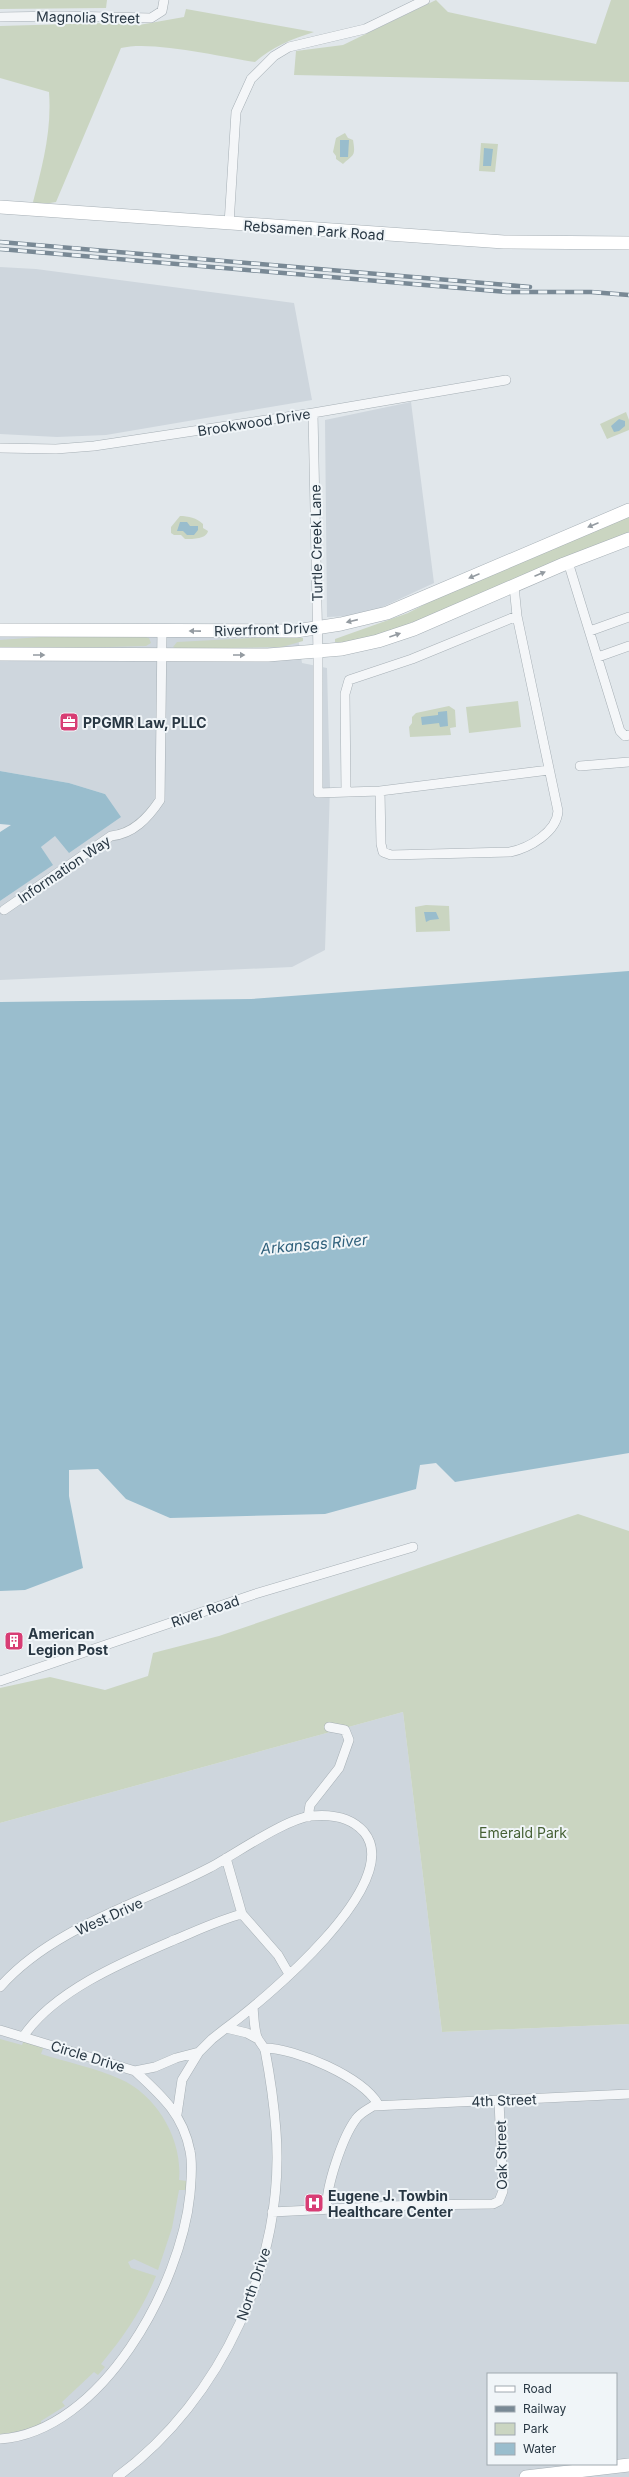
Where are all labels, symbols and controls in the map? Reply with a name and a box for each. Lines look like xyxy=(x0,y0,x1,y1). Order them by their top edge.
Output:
street label: Magnolia Street xyxy=(36,8,140,26)
street label: Rebsamen Park Road xyxy=(243,217,385,243)
street label: Brookwood Drive xyxy=(196,405,312,439)
street label: Turtle Creek Lane xyxy=(306,484,326,602)
one-way arrow xyxy=(588,522,599,528)
one-way arrow xyxy=(535,571,546,577)
one-way arrow xyxy=(467,574,479,580)
street label: Riverfront Drive xyxy=(214,619,318,639)
one-way arrow xyxy=(346,619,358,625)
one-way arrow xyxy=(188,628,201,634)
one-way arrow xyxy=(389,632,401,638)
one-way arrow xyxy=(33,651,45,658)
one-way arrow xyxy=(233,652,246,658)
office icon: PPGMR Law, PLLC xyxy=(58,711,80,733)
place label: PPGMR Law, PLLC xyxy=(83,714,207,731)
street label: Information Way xyxy=(14,832,114,906)
water label: Arkansas River xyxy=(259,1230,369,1258)
street label: River Road xyxy=(169,1591,241,1631)
place label: American Legion Post xyxy=(28,1625,108,1658)
building icon: American Legion Post xyxy=(3,1630,25,1652)
park label: Emerald Park xyxy=(479,1824,567,1841)
street label: West Drive xyxy=(73,1894,145,1938)
street label: Circle Drive xyxy=(49,2037,127,2075)
street label: 4th Street xyxy=(471,2090,537,2110)
street label: Oak Street xyxy=(492,2120,510,2190)
place label: Eugene J. Towbin Healthcare Center xyxy=(328,2187,453,2220)
hospital icon: Eugene J. Towbin Healthcare Center xyxy=(303,2192,325,2214)
street label: North Drive xyxy=(233,2245,273,2323)
legend xyxy=(487,2373,617,2465)
text: Road xyxy=(523,2381,552,2396)
text: Railway xyxy=(523,2401,567,2416)
text: Park xyxy=(523,2421,549,2436)
text: Water xyxy=(523,2441,557,2456)

